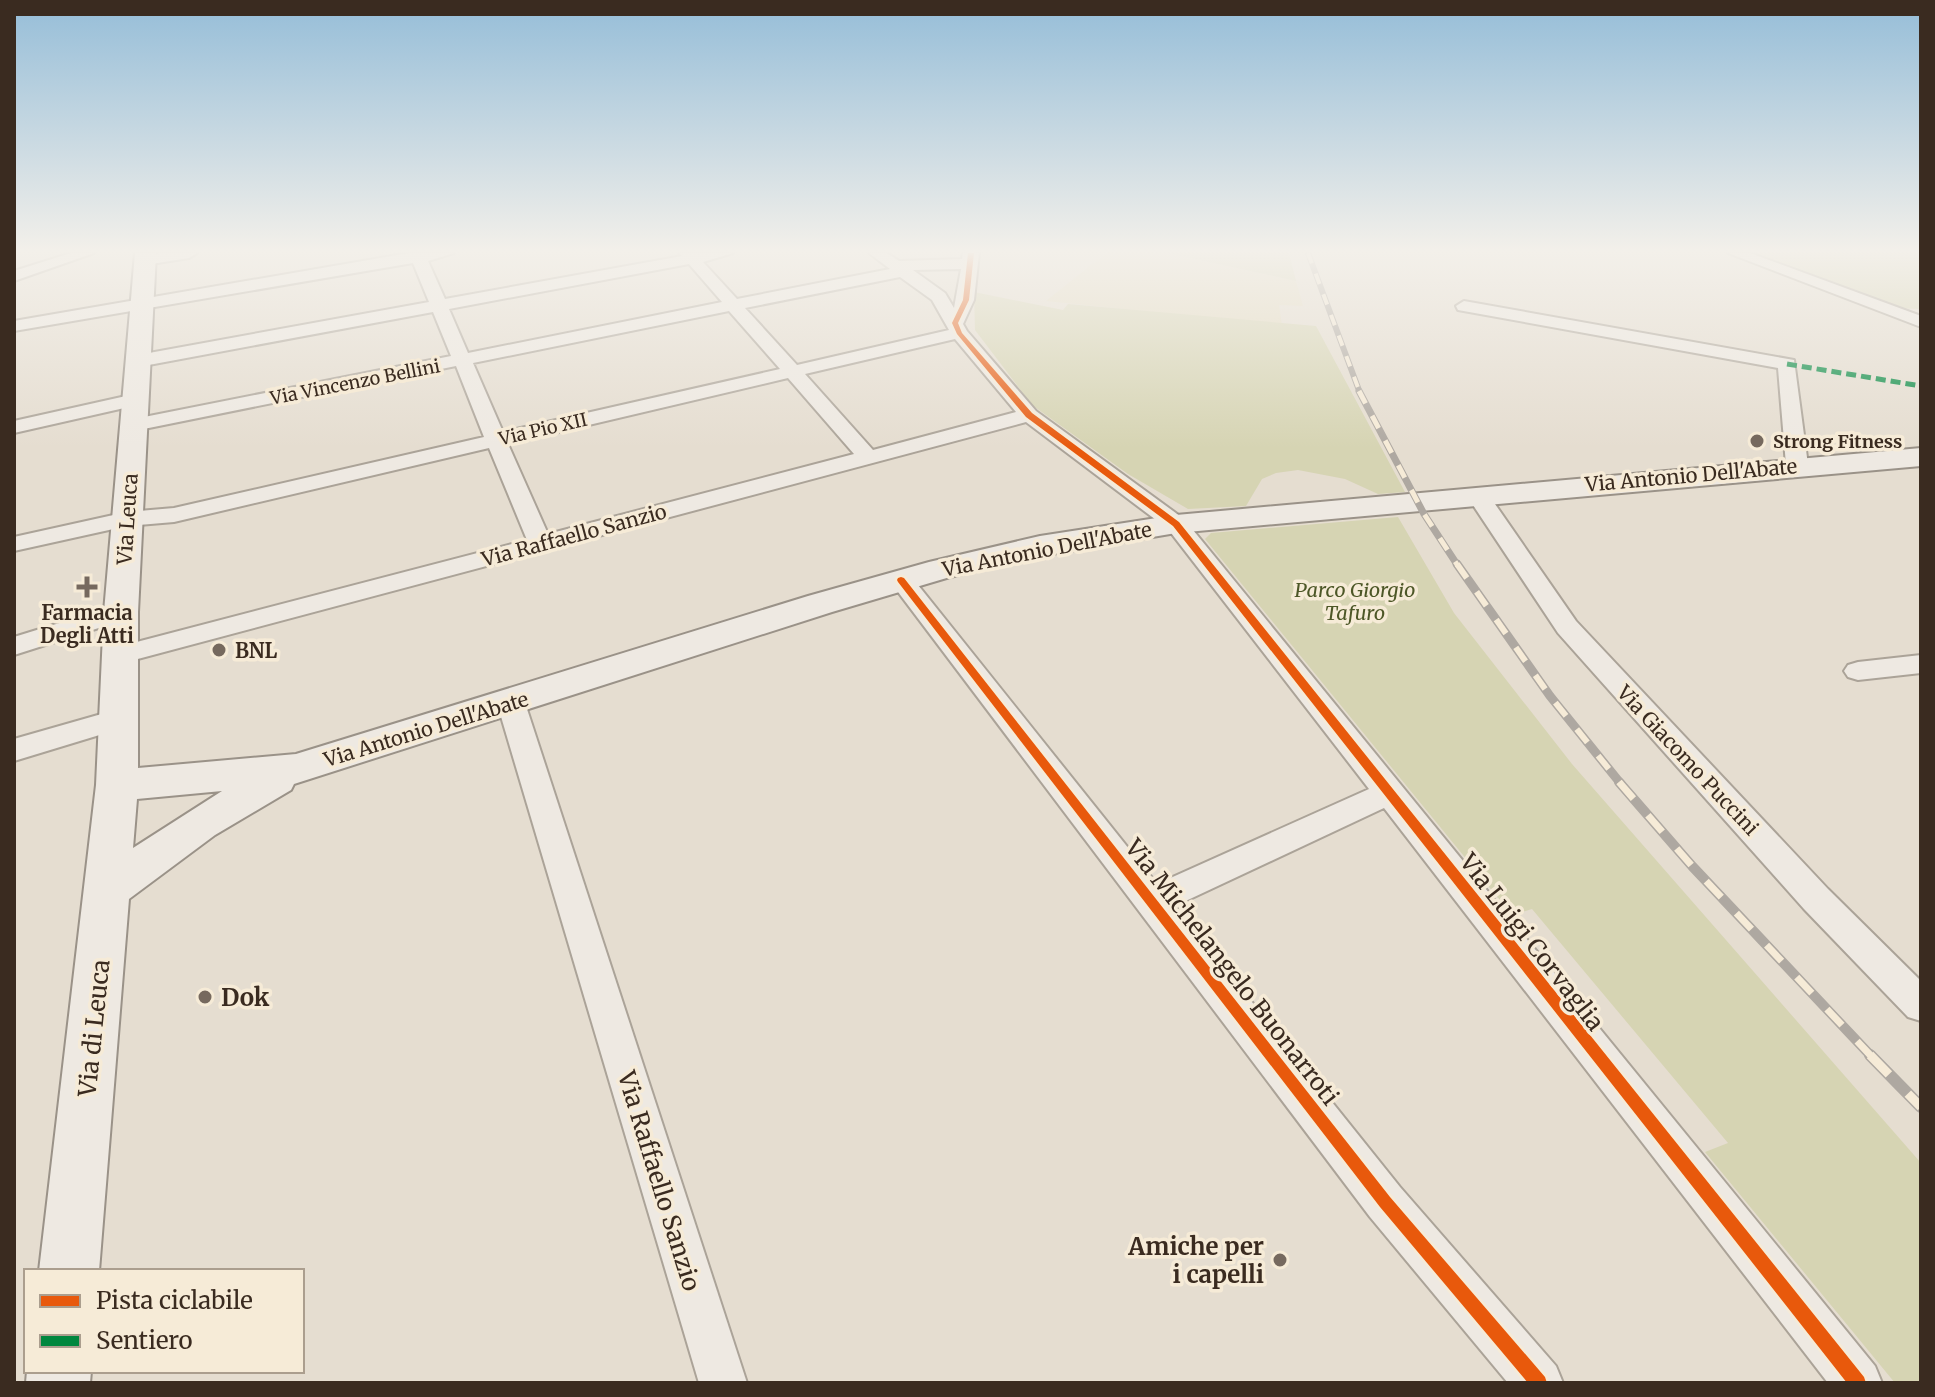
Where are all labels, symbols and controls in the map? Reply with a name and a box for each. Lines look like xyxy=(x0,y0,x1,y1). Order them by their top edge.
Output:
street label: Via Vincenzo Bellini xyxy=(267,354,442,410)
street label: Via Pio XII xyxy=(496,408,589,451)
place label: Strong Fitness xyxy=(1773,430,1902,453)
marker: Strong Fitness xyxy=(1748,432,1766,450)
street label: Via Antonio Dell'Abate xyxy=(1583,453,1798,497)
street label: Via Leuca xyxy=(111,472,143,566)
street label: Via Raffaello Sanzio xyxy=(478,498,669,572)
street label: Via Antonio Dell'Abate xyxy=(939,516,1154,582)
park label: Parco Giorgio Tafuro xyxy=(1295,577,1415,625)
marker: Farmacia Degli Atti xyxy=(78,578,96,596)
place label: Farmacia Degli Atti xyxy=(40,600,134,648)
place label: BNL xyxy=(235,638,278,663)
marker: BNL xyxy=(210,641,228,659)
street label: Via Giacomo Puccini xyxy=(1611,679,1764,840)
street label: Via Antonio Dell'Abate xyxy=(320,686,531,772)
street label: Via Michelangelo Buonarroti xyxy=(1118,832,1346,1112)
street label: Via Luigi Corvaglia xyxy=(1452,846,1611,1037)
street label: Via di Leuca xyxy=(71,958,117,1099)
place label: Dok xyxy=(221,982,270,1013)
marker: Dok xyxy=(196,988,214,1006)
street label: Via Raffaello Sanzio xyxy=(610,1066,707,1295)
place label: Amiche per i capelli xyxy=(1127,1231,1264,1290)
marker: Amiche per i capelli xyxy=(1271,1251,1289,1269)
legend xyxy=(24,1269,304,1373)
text: Pista ciclabile xyxy=(96,1285,253,1316)
text: Sentiero xyxy=(96,1325,193,1356)

